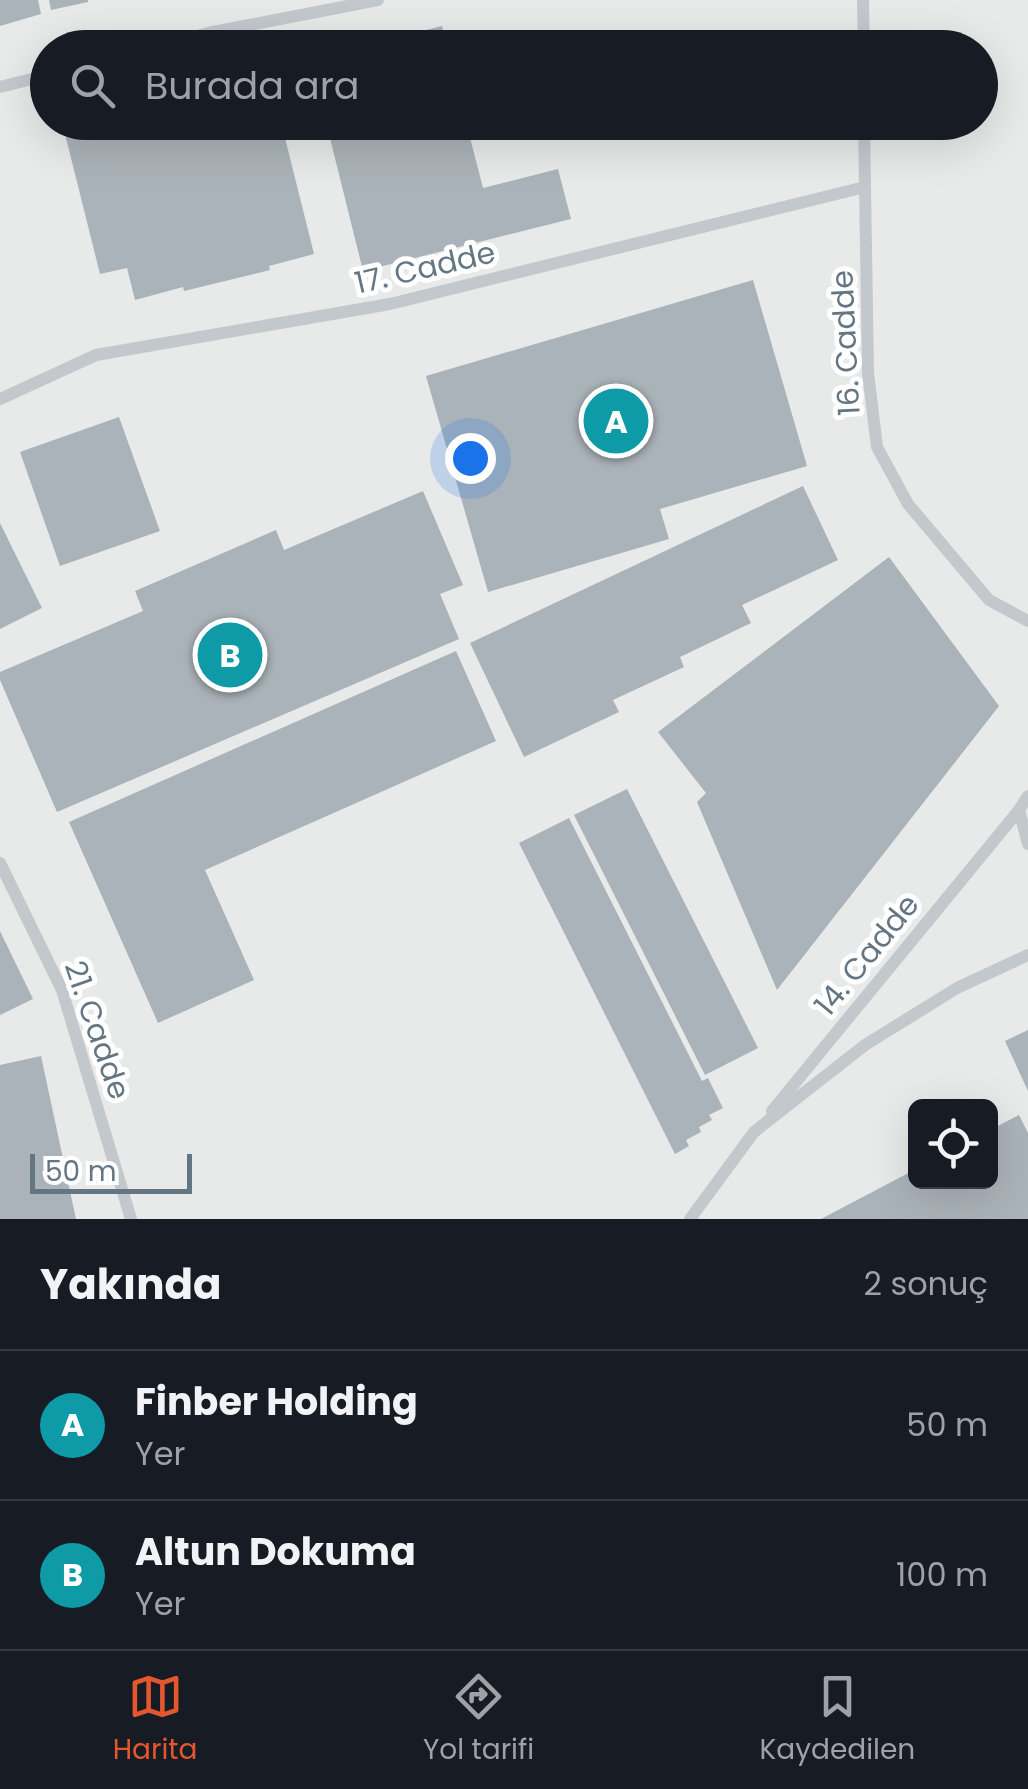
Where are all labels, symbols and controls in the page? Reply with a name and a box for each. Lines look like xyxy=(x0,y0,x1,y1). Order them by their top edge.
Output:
search box xyxy=(30,30,998,140)
icon: search xyxy=(65,58,120,113)
text: Burada ara xyxy=(145,59,360,112)
street label: 17. Cadde xyxy=(350,230,499,305)
street label: 16. Cadde xyxy=(820,269,871,417)
pin: A xyxy=(584,384,648,458)
your location xyxy=(445,433,496,484)
pin: B xyxy=(198,618,262,692)
street label: 14. Cadde xyxy=(804,885,929,1025)
street label: 21. Cadde xyxy=(54,955,141,1105)
map controls xyxy=(908,1099,998,1189)
button: locate xyxy=(908,1099,998,1189)
scale bar xyxy=(30,1149,192,1194)
text: 50 m xyxy=(45,1152,116,1191)
text: Yakında xyxy=(40,1255,221,1314)
text: 2 sonuç xyxy=(863,1261,988,1306)
text: Finber Holding xyxy=(135,1375,418,1428)
text: A xyxy=(61,1402,84,1447)
text: 50 m xyxy=(906,1402,988,1447)
text: Yer xyxy=(135,1431,185,1476)
text: Altun Dokuma xyxy=(135,1525,416,1578)
text: B xyxy=(62,1552,83,1597)
text: 100 m xyxy=(896,1552,988,1597)
text: Yer xyxy=(135,1581,185,1626)
tab: Harita xyxy=(113,1669,197,1771)
tab: Yol tarifi xyxy=(423,1669,534,1771)
tab: Kaydedilen xyxy=(760,1669,915,1771)

